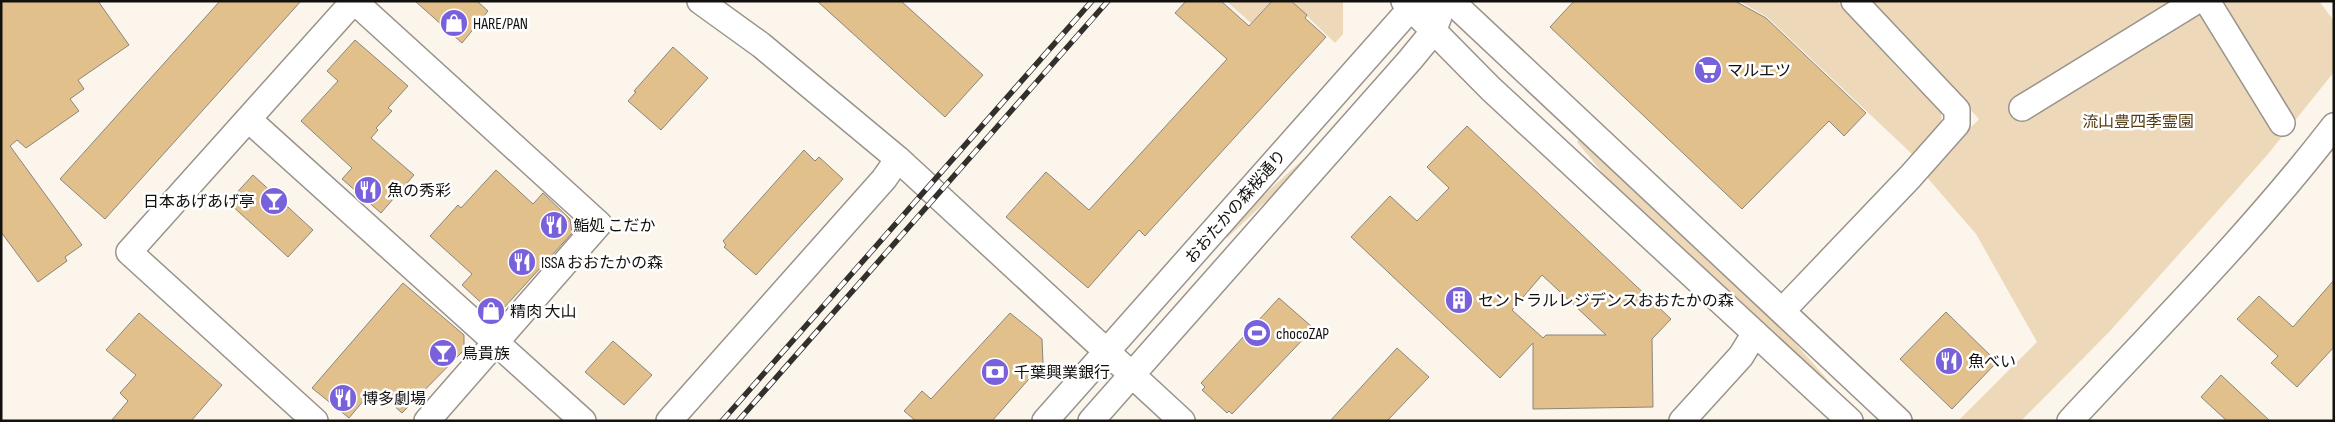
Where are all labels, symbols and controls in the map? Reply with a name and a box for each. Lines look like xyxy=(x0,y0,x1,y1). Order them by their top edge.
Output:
shop icon: HARE/PAN xyxy=(439,8,469,38)
place label: HARE/PAN xyxy=(473,15,528,34)
supermarket icon: マルエツ xyxy=(1693,55,1723,85)
place label: マルエツ xyxy=(1727,62,1791,81)
park label: 流山豊四季霊園 xyxy=(2082,113,2194,132)
street label: おおたかの森桜通り xyxy=(1182,146,1291,268)
restaurant icon: 魚の秀彩 xyxy=(353,175,383,205)
place label: 魚の秀彩 xyxy=(387,181,451,201)
bar icon: 日本あげあげ亭 xyxy=(259,186,289,216)
place label: 日本あげあげ亭 xyxy=(143,193,255,212)
restaurant icon: 鮨処 こだか xyxy=(539,210,569,240)
place label: 鮨処 こだか xyxy=(573,217,656,236)
restaurant icon: ISSA おおたかの森 xyxy=(507,247,537,277)
place label: ISSA おおたかの森 xyxy=(541,254,663,273)
building icon: セントラルレジデンスおおたかの森 xyxy=(1444,285,1474,315)
place label: セントラルレジデンスおおたかの森 xyxy=(1478,292,1734,311)
shop icon: 精肉 大山 xyxy=(476,296,506,326)
place label: 精肉 大山 xyxy=(510,303,577,322)
sports icon: chocoZAP xyxy=(1242,318,1272,348)
place label: chocoZAP xyxy=(1276,325,1329,344)
bar icon: 鳥貴族 xyxy=(428,338,458,368)
place label: 鳥貴族 xyxy=(462,345,510,364)
restaurant icon: 魚べい xyxy=(1934,346,1964,376)
place label: 魚べい xyxy=(1968,352,2016,372)
bank icon: 千葉興業銀行 xyxy=(980,357,1010,387)
place label: 千葉興業銀行 xyxy=(1014,364,1110,383)
restaurant icon: 博多劇場 xyxy=(328,383,358,413)
place label: 博多劇場 xyxy=(362,390,426,409)

